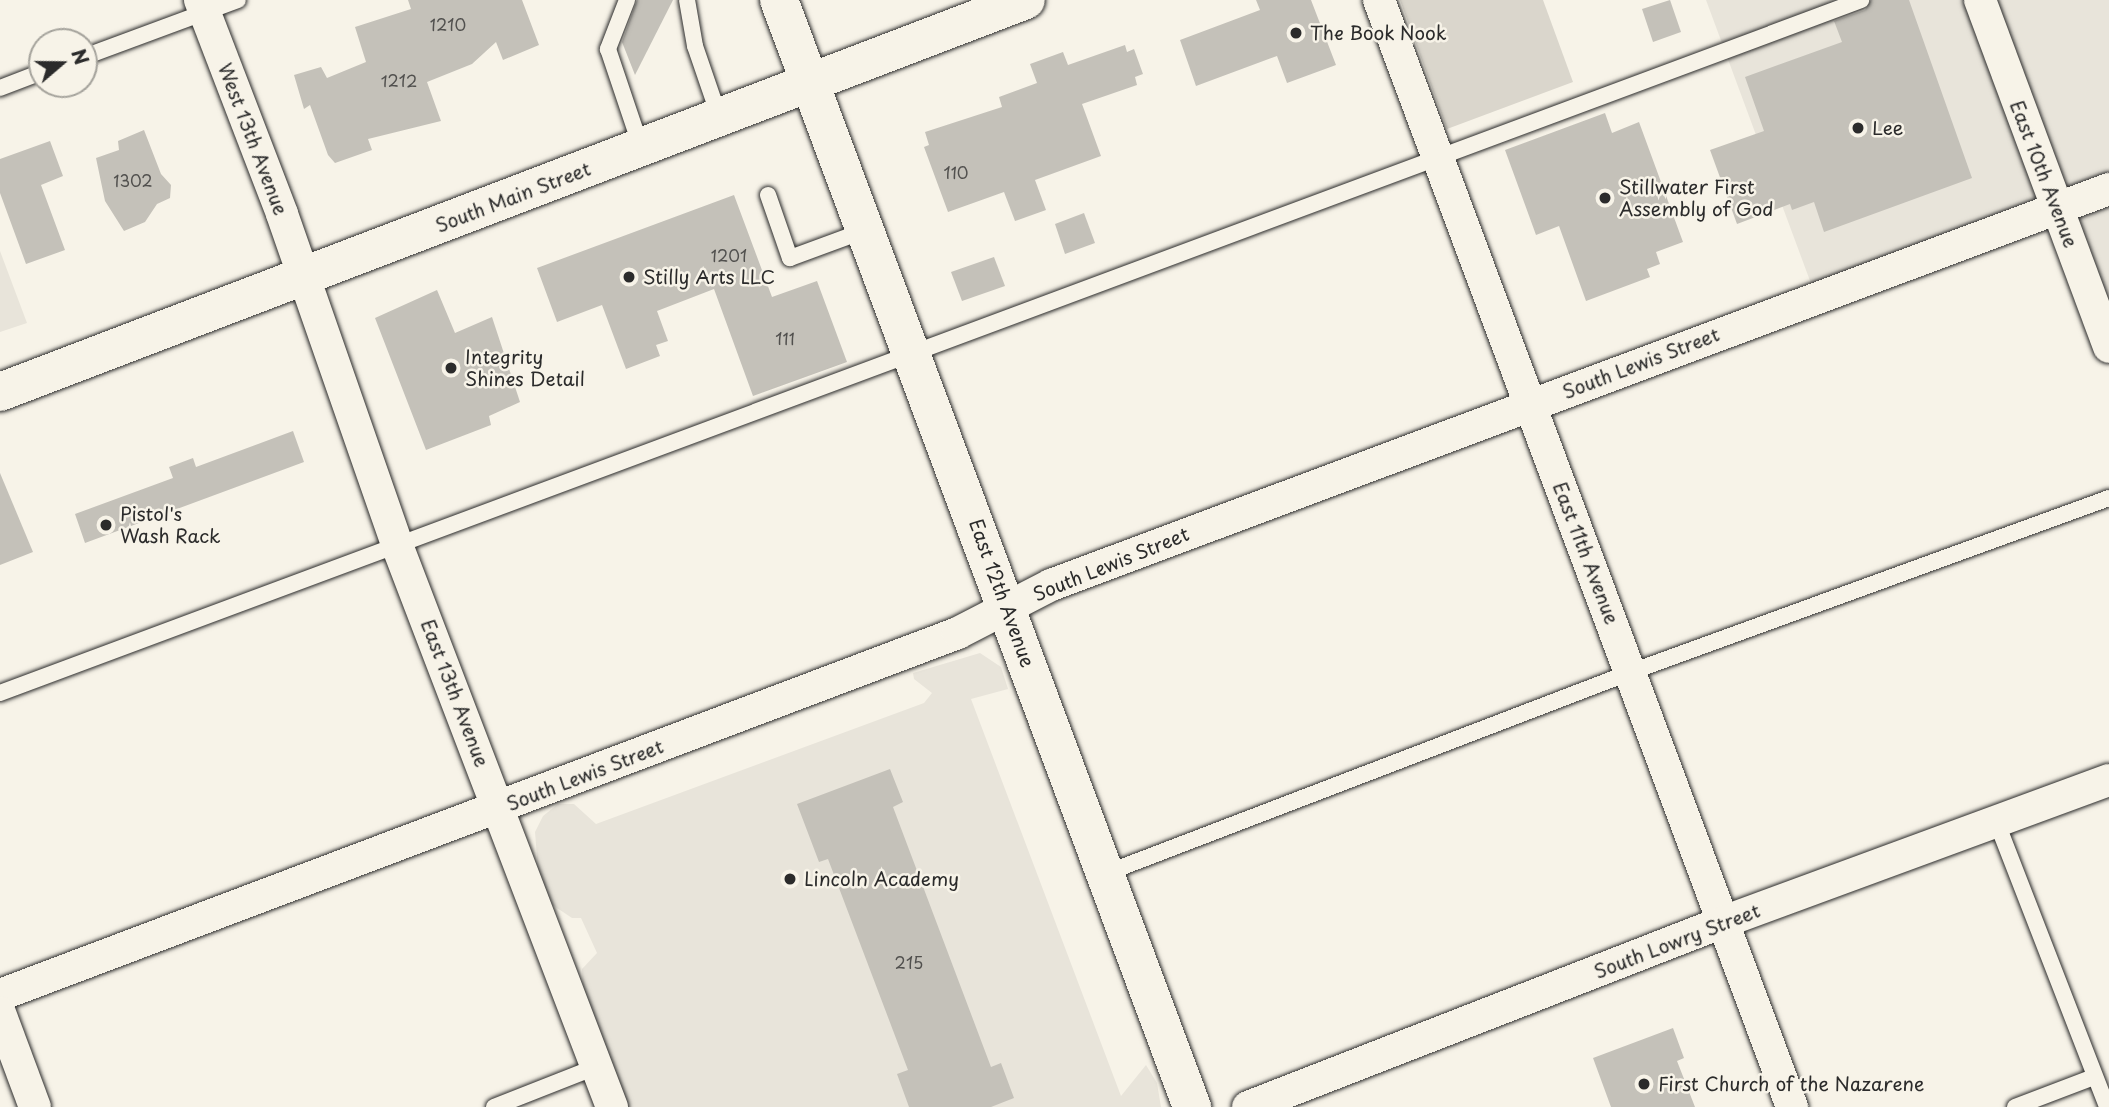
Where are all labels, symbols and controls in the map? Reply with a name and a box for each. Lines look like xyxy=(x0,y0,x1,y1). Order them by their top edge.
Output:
house number: 1210 xyxy=(430,14,466,34)
place label: The Book Nook xyxy=(1310,22,1449,44)
marker: The Book Nook xyxy=(1288,25,1304,41)
north arrow xyxy=(28,28,98,98)
text: N xyxy=(65,45,97,68)
street label: West 13th Avenue xyxy=(213,60,293,218)
house number: 1212 xyxy=(381,70,417,90)
street label: East 10th Avenue xyxy=(2005,97,2083,251)
place label: Lee xyxy=(1872,117,1903,139)
marker: Lee xyxy=(1850,120,1866,136)
street label: South Main Street xyxy=(431,156,595,238)
house number: 110 xyxy=(943,162,969,182)
house number: 1302 xyxy=(113,170,153,190)
place label: Stillwater First Assembly of God xyxy=(1619,176,1774,220)
marker: Stillwater First Assembly of God xyxy=(1597,190,1613,206)
house number: 1201 xyxy=(711,245,747,265)
place label: Stilly Arts LLC xyxy=(643,266,777,288)
marker: Stilly Arts LLC xyxy=(621,269,637,285)
street label: South Lewis Street xyxy=(1558,322,1724,404)
house number: 111 xyxy=(775,328,795,348)
place label: Integrity Shines Detail xyxy=(465,346,586,390)
marker: Integrity Shines Detail xyxy=(443,360,459,376)
street label: East 11th Avenue xyxy=(1548,478,1624,628)
place label: Pistol's Wash Rack xyxy=(120,503,221,547)
street label: East 12th Avenue xyxy=(964,515,1040,671)
marker: Pistol's Wash Rack xyxy=(98,517,114,533)
street label: South Lewis Street xyxy=(1028,522,1194,606)
street label: East 13th Avenue xyxy=(416,616,494,770)
street label: South Lewis Street xyxy=(502,734,668,816)
place label: Lincoln Academy xyxy=(804,868,959,890)
marker: Lincoln Academy xyxy=(782,871,798,887)
street label: South Lowry Street xyxy=(1590,899,1764,983)
house number: 215 xyxy=(895,952,923,972)
place label: First Church of the Nazarene xyxy=(1658,1073,1925,1095)
marker: First Church of the Nazarene xyxy=(1636,1076,1652,1092)

